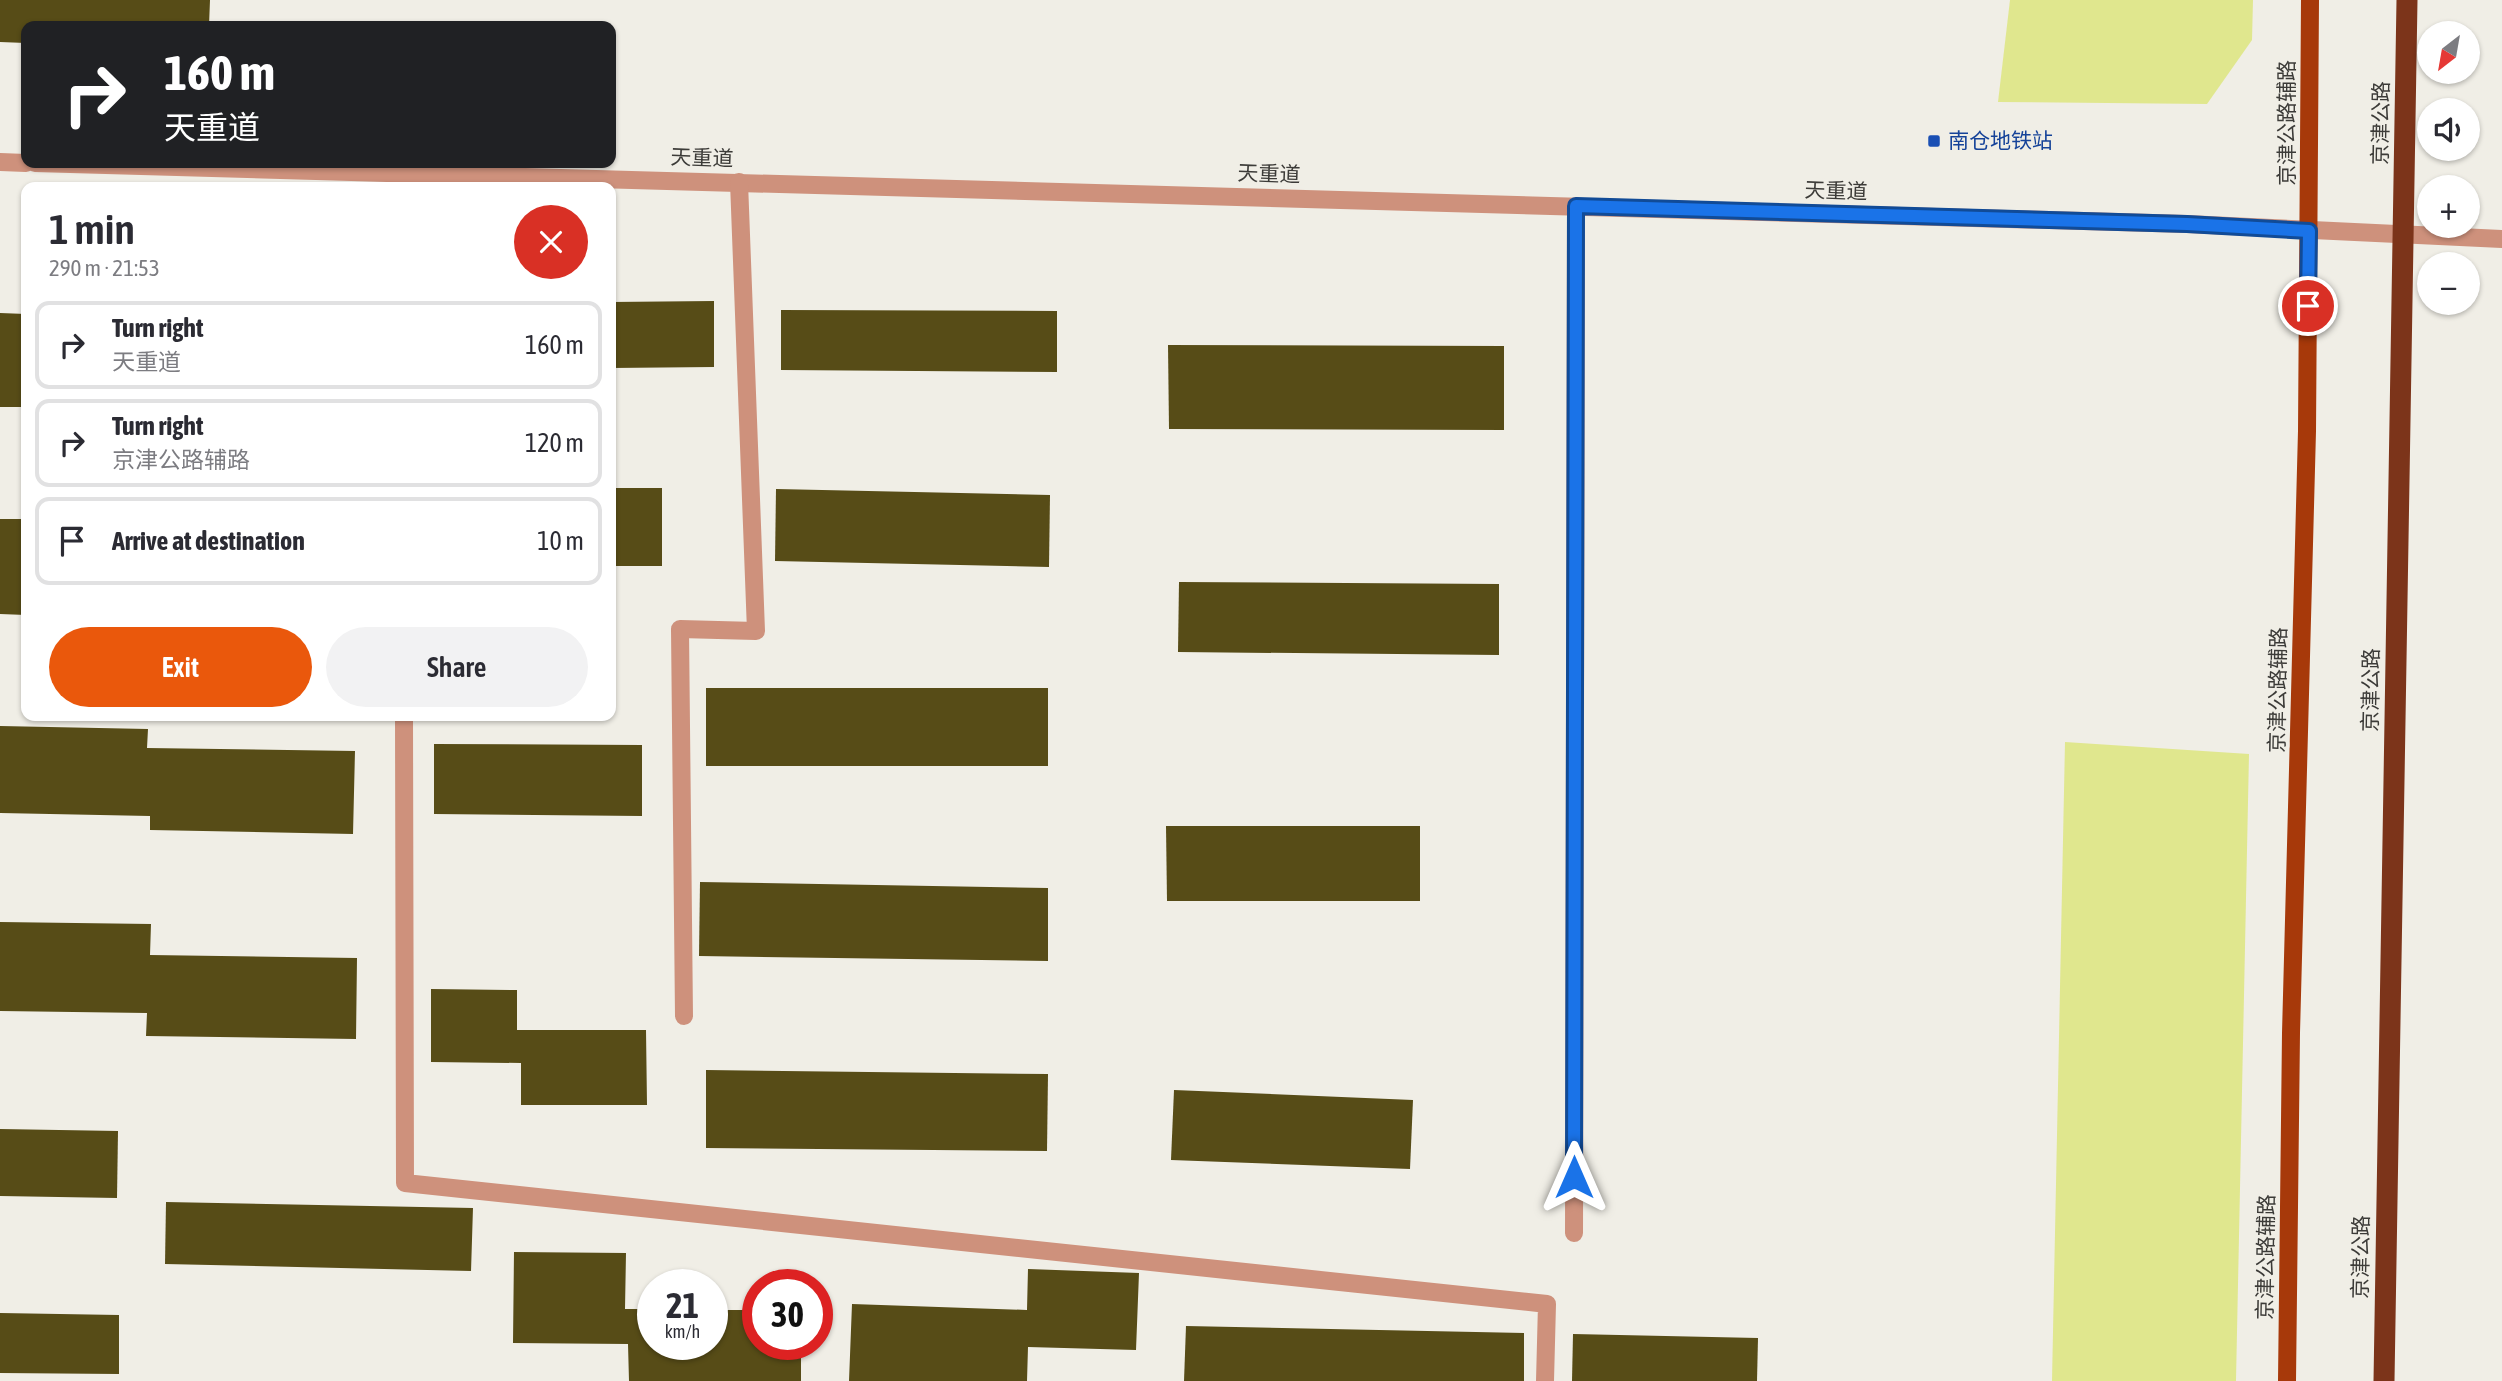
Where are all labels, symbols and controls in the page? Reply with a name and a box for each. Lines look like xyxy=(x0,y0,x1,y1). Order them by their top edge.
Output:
north arrow xyxy=(2417,21,2480,84)
map controls xyxy=(2417,21,2480,315)
text: 160 m xyxy=(164,44,275,100)
icon: right xyxy=(49,49,140,140)
street label: 京津公路辅路 xyxy=(2274,60,2298,186)
street label: 京津公路 xyxy=(2367,81,2393,165)
button: sound xyxy=(2417,98,2480,161)
text: 天重道 xyxy=(164,109,260,146)
place label: 南仓地铁站 xyxy=(1948,128,2053,152)
marker: 南仓地铁站 xyxy=(1926,133,1942,149)
street label: 天重道 xyxy=(670,144,734,170)
street label: 天重道 xyxy=(1237,160,1301,186)
button: + xyxy=(2417,175,2480,238)
street label: 天重道 xyxy=(1804,177,1868,203)
text: 1 min xyxy=(49,205,135,253)
button: close xyxy=(514,205,588,279)
button: − xyxy=(2417,252,2480,315)
text: 290 m · 21:53 xyxy=(49,255,160,281)
pin xyxy=(2278,276,2338,336)
icon: arrive xyxy=(2289,287,2327,325)
text: Turn right xyxy=(112,313,203,343)
icon: right xyxy=(53,326,91,364)
text: 160 m xyxy=(525,330,584,360)
text: 天重道 xyxy=(112,349,181,375)
text: Turn right xyxy=(112,411,203,441)
icon: right xyxy=(53,424,91,462)
text: 120 m xyxy=(525,428,584,458)
text: 京津公路辅路 xyxy=(112,447,250,473)
icon: arrive xyxy=(53,522,91,560)
text: Arrive at destination xyxy=(112,526,305,556)
text: 10 m xyxy=(537,526,584,556)
button: Exit xyxy=(49,627,312,707)
button: Share xyxy=(326,627,588,707)
street label: 京津公路辅路 xyxy=(2264,627,2290,753)
street label: 京津公路 xyxy=(2357,648,2383,732)
position arrow xyxy=(1537,1140,1611,1214)
street label: 京津公路辅路 xyxy=(2252,1194,2278,1320)
street label: 京津公路 xyxy=(2347,1215,2373,1299)
speed limit sign: 30 xyxy=(742,1269,833,1360)
text: 21 xyxy=(666,1285,699,1325)
text: km/h xyxy=(665,1321,700,1342)

